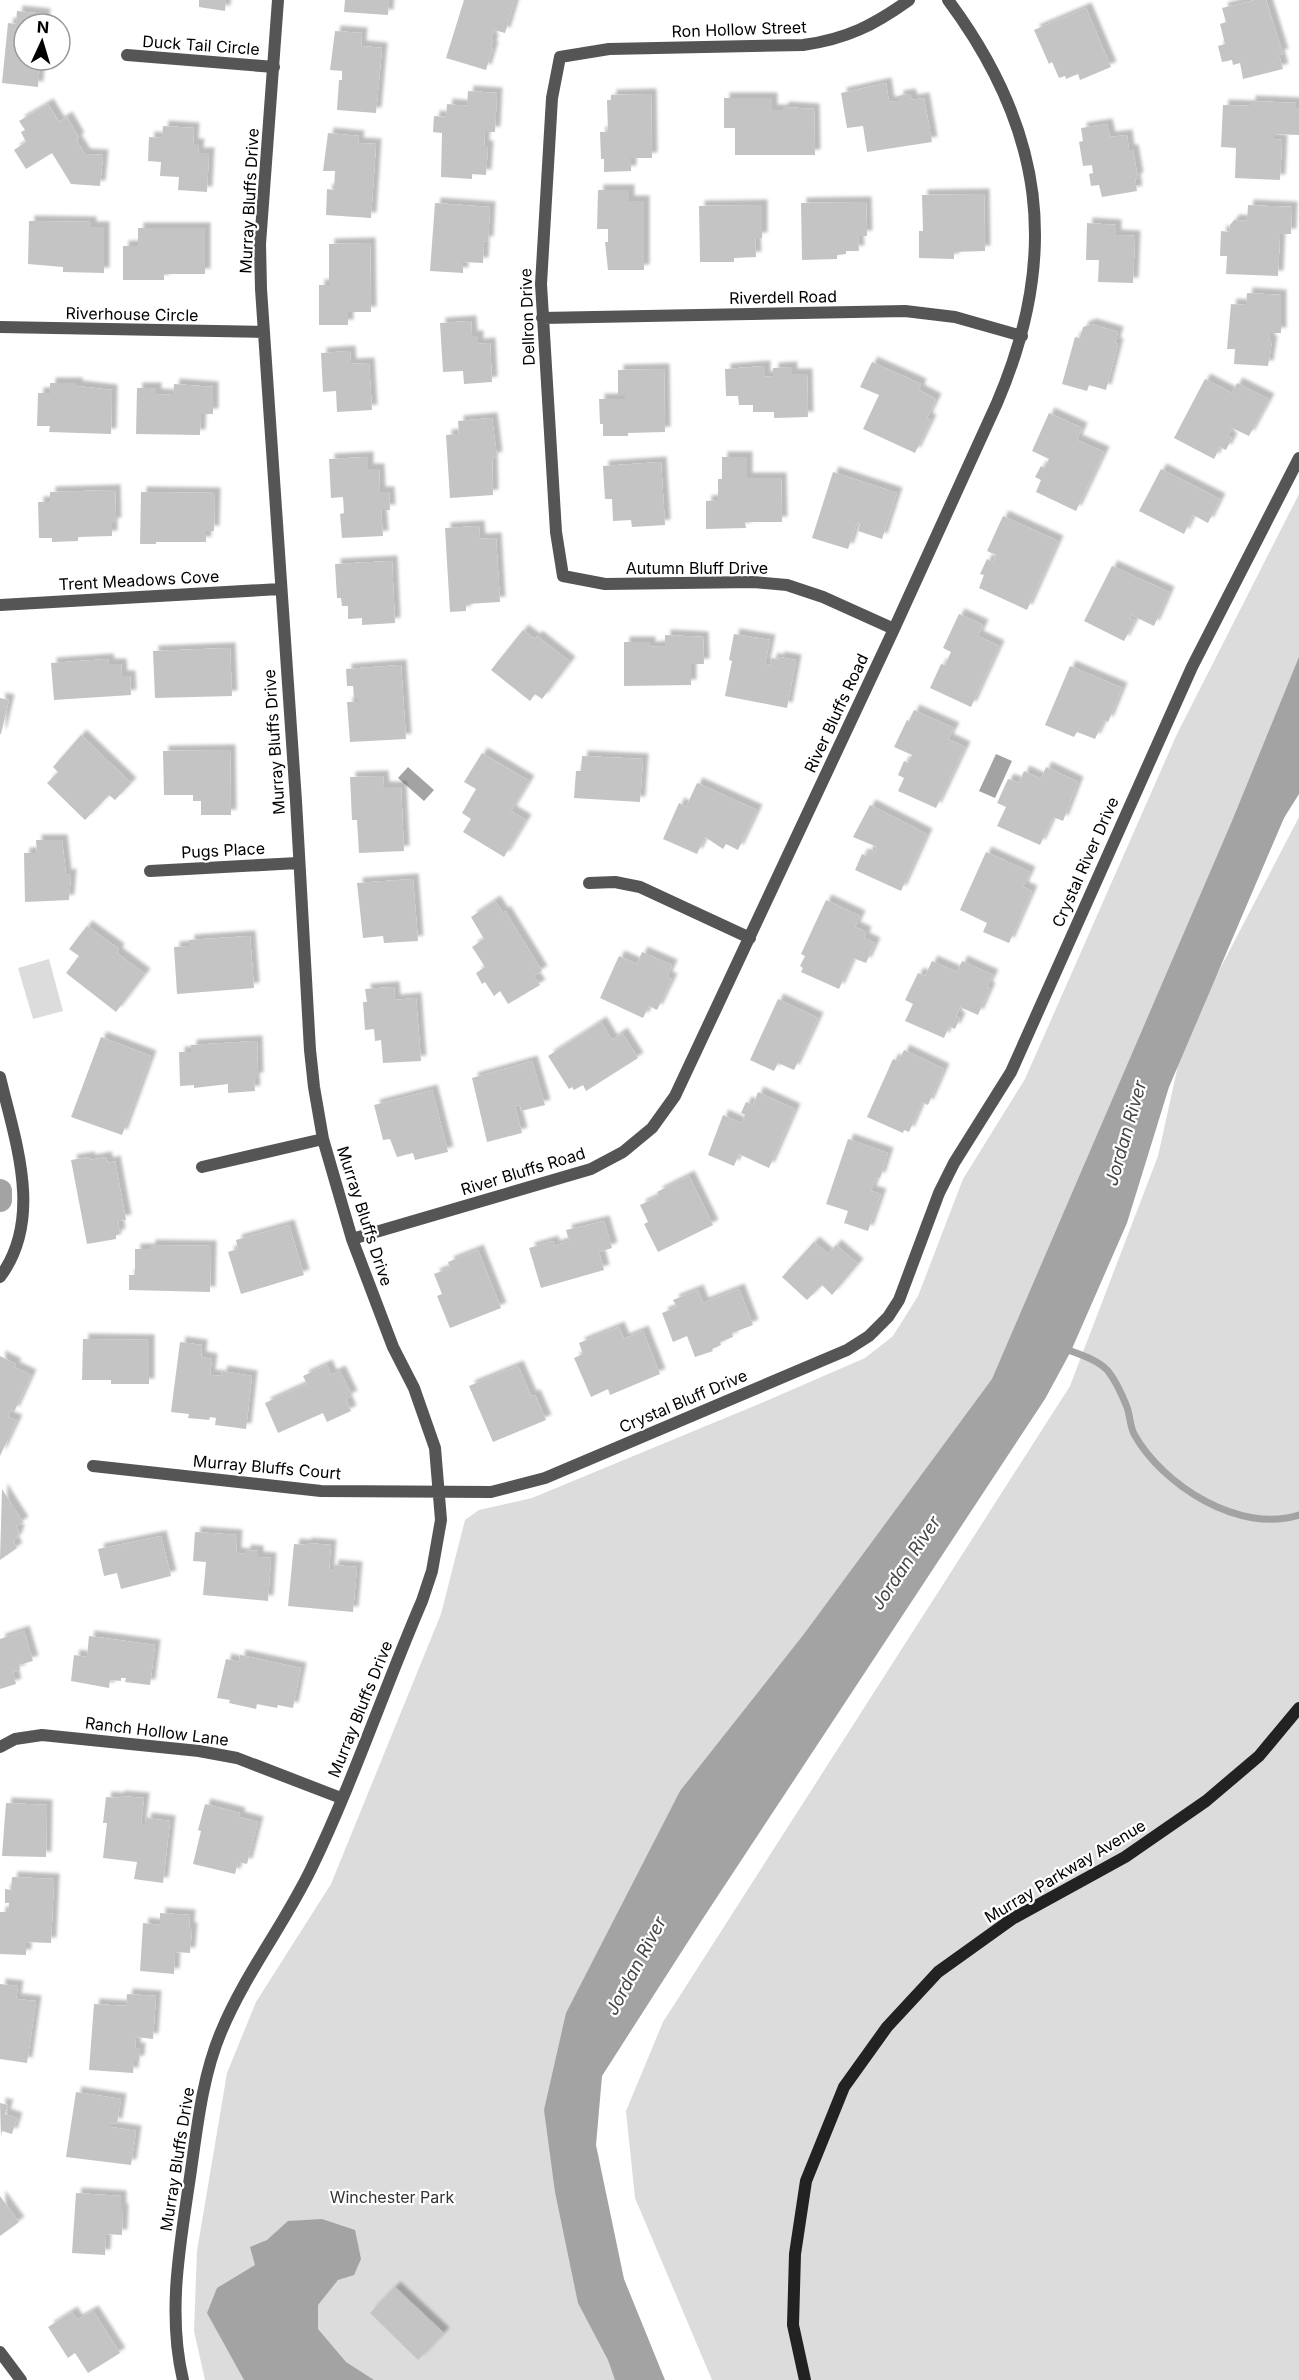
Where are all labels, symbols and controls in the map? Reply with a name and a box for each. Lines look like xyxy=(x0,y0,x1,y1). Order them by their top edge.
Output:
north arrow xyxy=(12,12,72,72)
text: N xyxy=(36,17,50,37)
street label: Ron Hollow Street xyxy=(671,17,807,41)
street label: Duck Tail Circle xyxy=(142,31,260,59)
street label: Murray Bluffs Drive xyxy=(235,128,263,274)
street label: Dellron Drive xyxy=(515,268,539,366)
street label: Riverdell Road xyxy=(729,286,837,308)
street label: Riverhouse Circle xyxy=(65,303,199,325)
street label: Autumn Bluff Drive xyxy=(626,558,768,578)
street label: Trent Meadows Cove xyxy=(58,566,220,594)
street label: River Bluffs Road xyxy=(800,650,872,776)
street label: Murray Bluffs Drive xyxy=(259,669,289,815)
street label: Crystal River Drive xyxy=(1047,794,1123,930)
street label: Pugs Place xyxy=(181,838,265,862)
water label: Jordan River xyxy=(1101,1077,1151,1188)
street label: River Bluffs Road xyxy=(458,1143,588,1199)
street label: Murray Bluffs Drive xyxy=(333,1144,397,1288)
street label: Crystal Bluff Drive xyxy=(616,1365,750,1437)
street label: Murray Bluffs Court xyxy=(192,1451,342,1483)
water label: Jordan River xyxy=(867,1511,945,1613)
street label: Murray Bluffs Drive xyxy=(323,1638,397,1780)
street label: Ranch Hollow Lane xyxy=(84,1712,230,1750)
street label: Murray Parkway Avenue xyxy=(981,1815,1149,1927)
water label: Jordan River xyxy=(601,1912,671,2018)
street label: Murray Bluffs Drive xyxy=(156,2085,198,2233)
park label: Winchester Park xyxy=(330,2187,455,2207)

